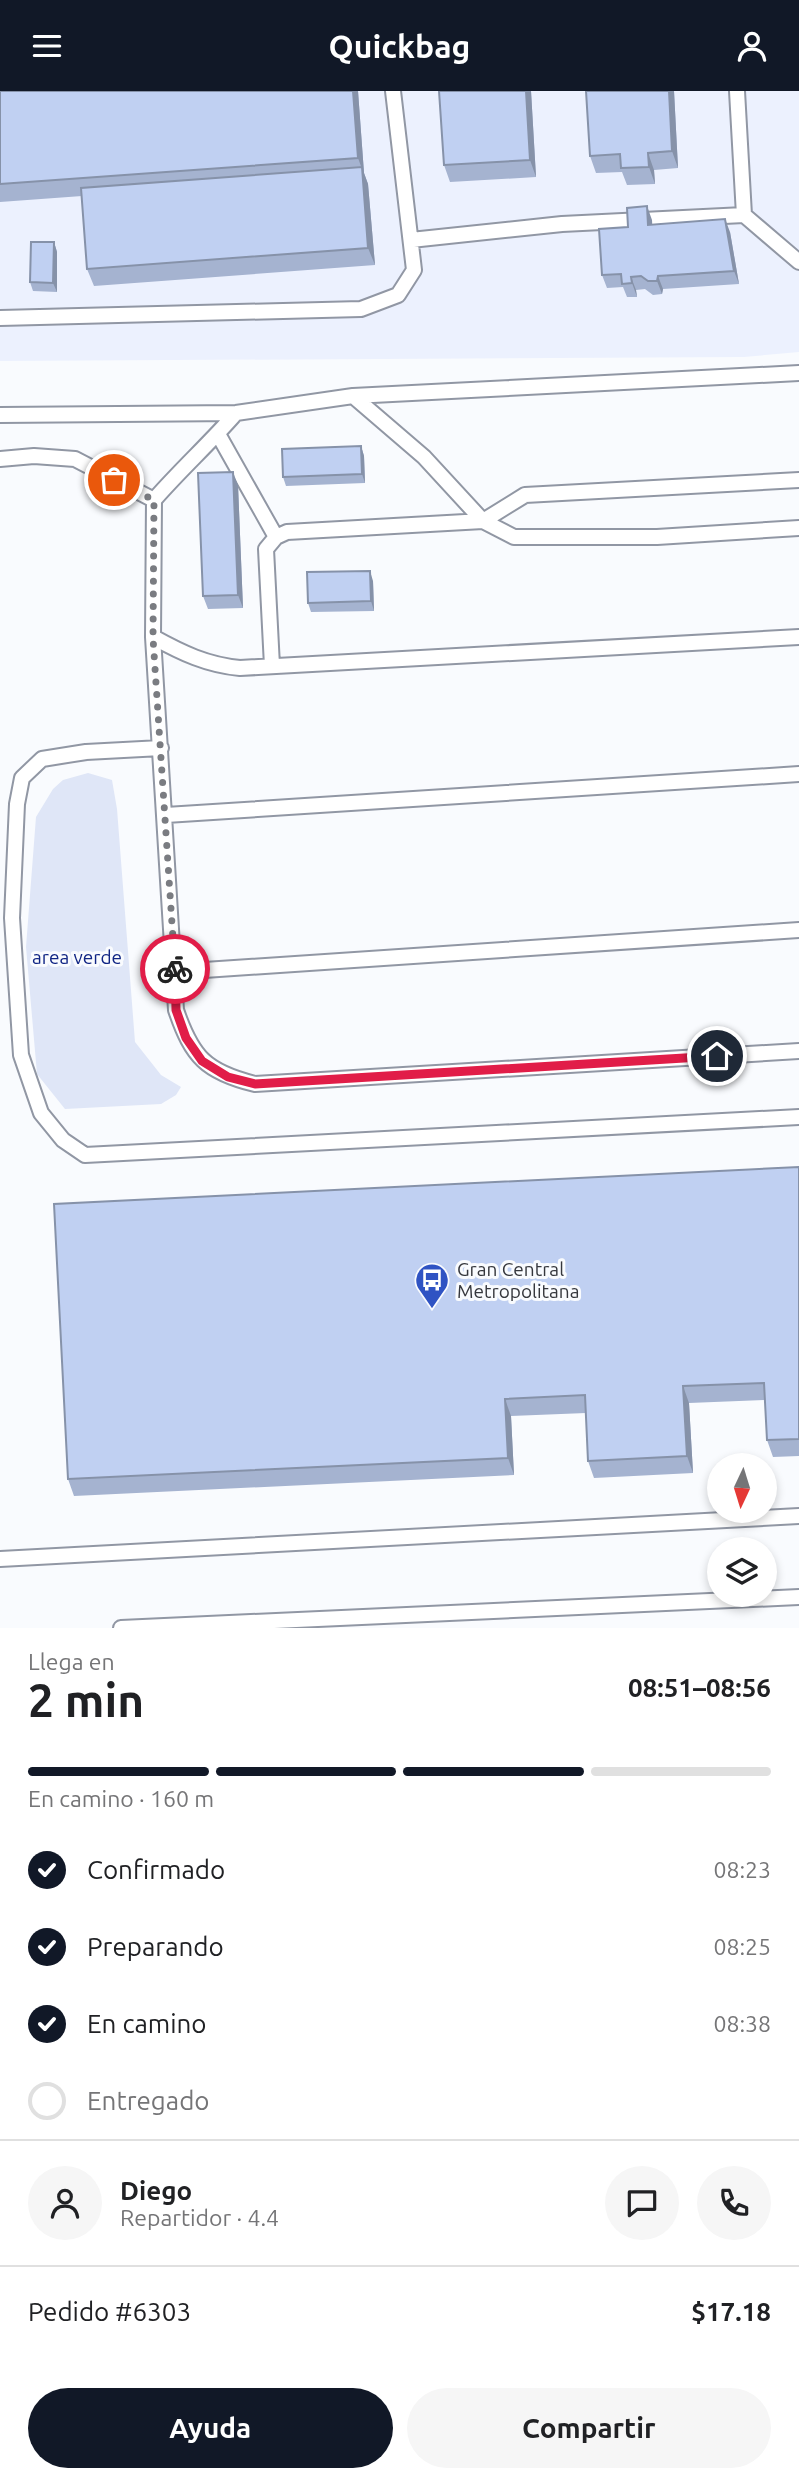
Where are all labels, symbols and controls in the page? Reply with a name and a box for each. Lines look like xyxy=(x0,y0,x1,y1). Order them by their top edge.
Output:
icon: menu xyxy=(28,27,66,65)
icon: person xyxy=(733,27,771,65)
text: Quickbag xyxy=(329,28,470,64)
pin xyxy=(84,450,144,510)
icon: bag xyxy=(95,461,133,499)
courier xyxy=(140,934,210,1004)
park label: area verde xyxy=(32,946,122,968)
icon: bike xyxy=(156,950,194,988)
pin xyxy=(687,1026,747,1086)
icon: home xyxy=(698,1037,736,1075)
place label: Gran Central Metropolitana xyxy=(457,1258,579,1302)
bus stop icon: Gran Central Metropolitana xyxy=(413,1261,451,1310)
north arrow xyxy=(707,1453,777,1523)
map controls xyxy=(707,1453,777,1607)
button: layers xyxy=(707,1537,777,1607)
text: Llega en xyxy=(28,1649,115,1674)
text: 08:51–08:56 xyxy=(628,1673,771,1702)
text: 2 min xyxy=(28,1674,144,1726)
text: En camino · 160 m xyxy=(28,1786,214,1811)
icon: check xyxy=(28,1851,66,1889)
text: Confirmado xyxy=(87,1855,225,1884)
text: 08:23 xyxy=(713,1857,771,1882)
icon: check xyxy=(28,1928,66,1966)
text: Preparando xyxy=(87,1932,224,1961)
text: 08:25 xyxy=(713,1934,771,1959)
icon: check xyxy=(28,2005,66,2043)
text: En camino xyxy=(87,2009,207,2038)
text: 08:38 xyxy=(713,2011,771,2036)
text: Entregado xyxy=(87,2086,210,2115)
button: person xyxy=(28,2166,102,2240)
button: chat xyxy=(605,2166,679,2240)
button: phone xyxy=(697,2166,771,2240)
text: Diego xyxy=(120,2176,192,2205)
text: Repartidor · 4.4 xyxy=(120,2205,279,2230)
text: Pedido #6303 xyxy=(28,2297,191,2326)
text: $17.18 xyxy=(691,2297,771,2326)
button: Ayuda xyxy=(28,2388,393,2468)
button: Compartir xyxy=(407,2388,771,2468)

